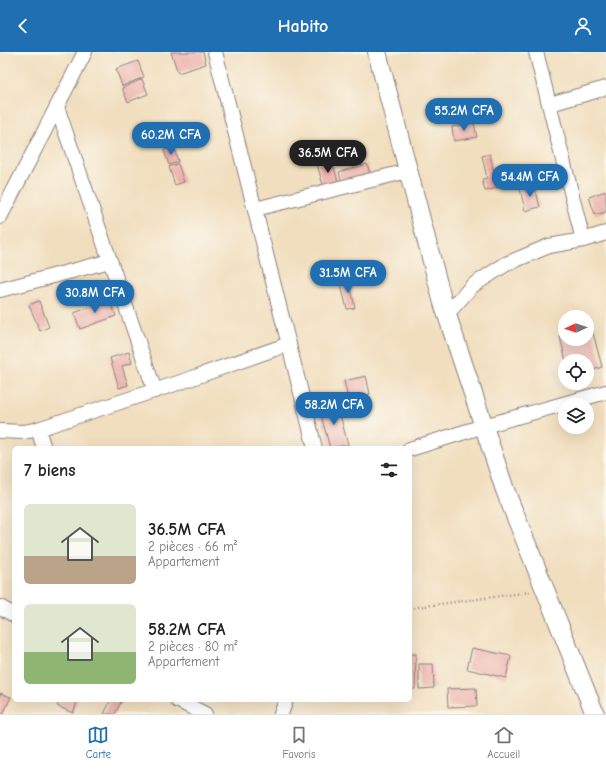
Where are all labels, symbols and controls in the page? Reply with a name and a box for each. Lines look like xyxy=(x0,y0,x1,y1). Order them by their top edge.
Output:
icon: back xyxy=(12,15,34,37)
icon: person xyxy=(572,15,594,37)
text: Habito xyxy=(278,16,328,37)
pin: 55.2M CFA xyxy=(418,98,510,132)
text: 55.2M CFA xyxy=(434,103,494,118)
pin: 60.2M CFA xyxy=(125,122,217,156)
text: 60.2M CFA xyxy=(141,127,201,142)
pin: 36.5M CFA xyxy=(282,140,374,174)
text: 36.5M CFA xyxy=(298,145,358,160)
pin: 54.4M CFA xyxy=(484,164,576,198)
text: 54.4M CFA xyxy=(501,169,559,184)
pin: 31.5M CFA xyxy=(302,260,394,294)
text: 31.5M CFA xyxy=(319,265,377,280)
pin: 30.8M CFA xyxy=(49,280,141,314)
text: 30.8M CFA xyxy=(65,285,125,300)
north arrow xyxy=(558,310,594,346)
map controls xyxy=(558,310,594,434)
button: locate xyxy=(558,354,594,390)
pin: 58.2M CFA xyxy=(288,392,380,426)
text: 58.2M CFA xyxy=(304,397,364,412)
button: layers xyxy=(558,398,594,434)
icon: filters xyxy=(378,459,400,481)
text: 7 biens xyxy=(24,461,76,480)
icon: home xyxy=(56,520,104,568)
text: 36.5M CFA xyxy=(148,520,226,539)
text: 2 pièces · 66 m² xyxy=(148,539,237,554)
text: Appartement xyxy=(148,554,219,569)
icon: home xyxy=(56,620,104,668)
text: 58.2M CFA xyxy=(148,620,225,639)
text: 2 pièces · 80 m² xyxy=(148,639,238,654)
text: Appartement xyxy=(148,654,219,669)
tab: Carte xyxy=(86,724,111,761)
tab: Favoris xyxy=(283,724,316,761)
tab: Accueil xyxy=(487,724,520,761)

